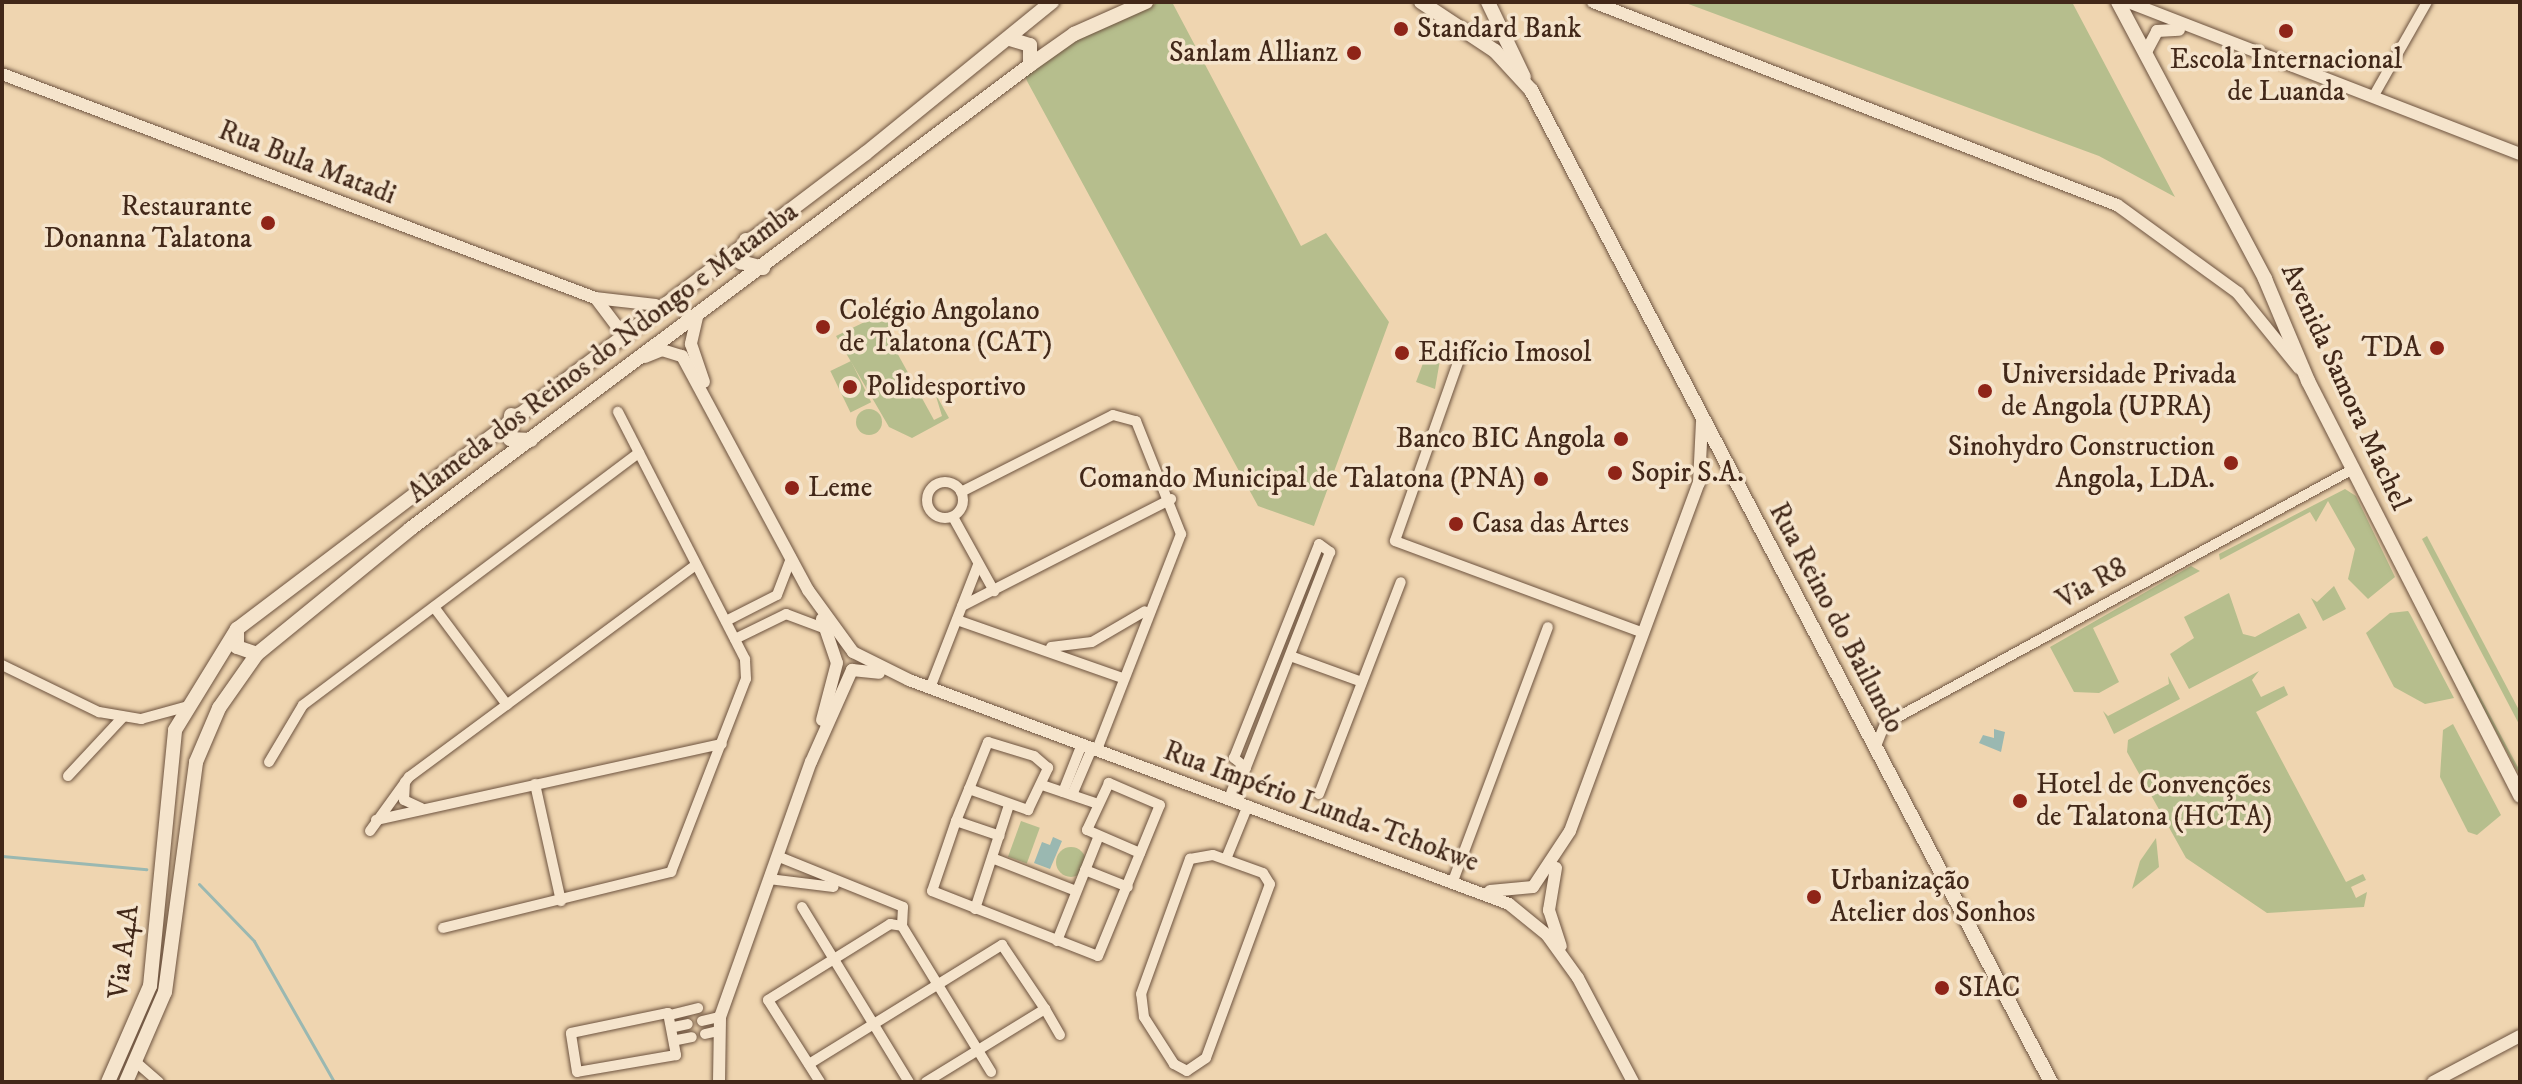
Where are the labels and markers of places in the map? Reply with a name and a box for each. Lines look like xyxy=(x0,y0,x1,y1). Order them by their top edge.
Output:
place label: Standard Bank xyxy=(1417,12,1581,46)
marker: Standard Bank xyxy=(1392,20,1410,38)
marker: Escola Internacional de Luanda xyxy=(2277,22,2295,40)
place label: Sanlam Allianz xyxy=(1169,36,1338,70)
place label: Escola Internacional de Luanda xyxy=(2170,43,2402,109)
marker: Sanlam Allianz xyxy=(1345,44,1363,62)
place label: Restaurante Donanna Talatona xyxy=(44,190,252,256)
marker: Restaurante Donanna Talatona xyxy=(259,214,277,232)
place label: Colégio Angolano de Talatona (CAT) xyxy=(839,294,1052,360)
marker: Colégio Angolano de Talatona (CAT) xyxy=(814,318,832,336)
place label: TDA xyxy=(2361,331,2421,365)
place label: Edifício Imosol xyxy=(1418,336,1591,370)
marker: TDA xyxy=(2428,339,2446,357)
marker: Edifício Imosol xyxy=(1393,344,1411,362)
place label: Universidade Privada de Angola (UPRA) xyxy=(2001,358,2236,424)
place label: Polidesportivo xyxy=(866,370,1026,404)
marker: Polidesportivo xyxy=(841,378,859,396)
marker: Universidade Privada de Angola (UPRA) xyxy=(1976,382,1994,400)
place label: Banco BIC Angola xyxy=(1396,422,1605,456)
marker: Banco BIC Angola xyxy=(1612,430,1630,448)
place label: Sinohydro Construction Angola, LDA. xyxy=(1948,430,2215,496)
marker: Sinohydro Construction Angola, LDA. xyxy=(2222,454,2240,472)
place label: Sopir S.A. xyxy=(1631,456,1744,490)
place label: Comando Municipal de Talatona (PNA) xyxy=(1079,462,1525,496)
marker: Sopir S.A. xyxy=(1606,464,1624,482)
marker: Comando Municipal de Talatona (PNA) xyxy=(1532,470,1550,488)
place label: Leme xyxy=(808,471,872,505)
marker: Leme xyxy=(783,479,801,497)
place label: Casa das Artes xyxy=(1472,507,1629,541)
marker: Casa das Artes xyxy=(1447,515,1465,533)
place label: Hotel de Convenções de Talatona (HCTA) xyxy=(2036,768,2272,834)
marker: Hotel de Convenções de Talatona (HCTA) xyxy=(2011,792,2029,810)
place label: Urbanização Atelier dos Sonhos xyxy=(1830,864,2035,930)
marker: Urbanização Atelier dos Sonhos xyxy=(1805,888,1823,906)
place label: SIAC xyxy=(1958,971,2020,1005)
marker: SIAC xyxy=(1933,979,1951,997)

